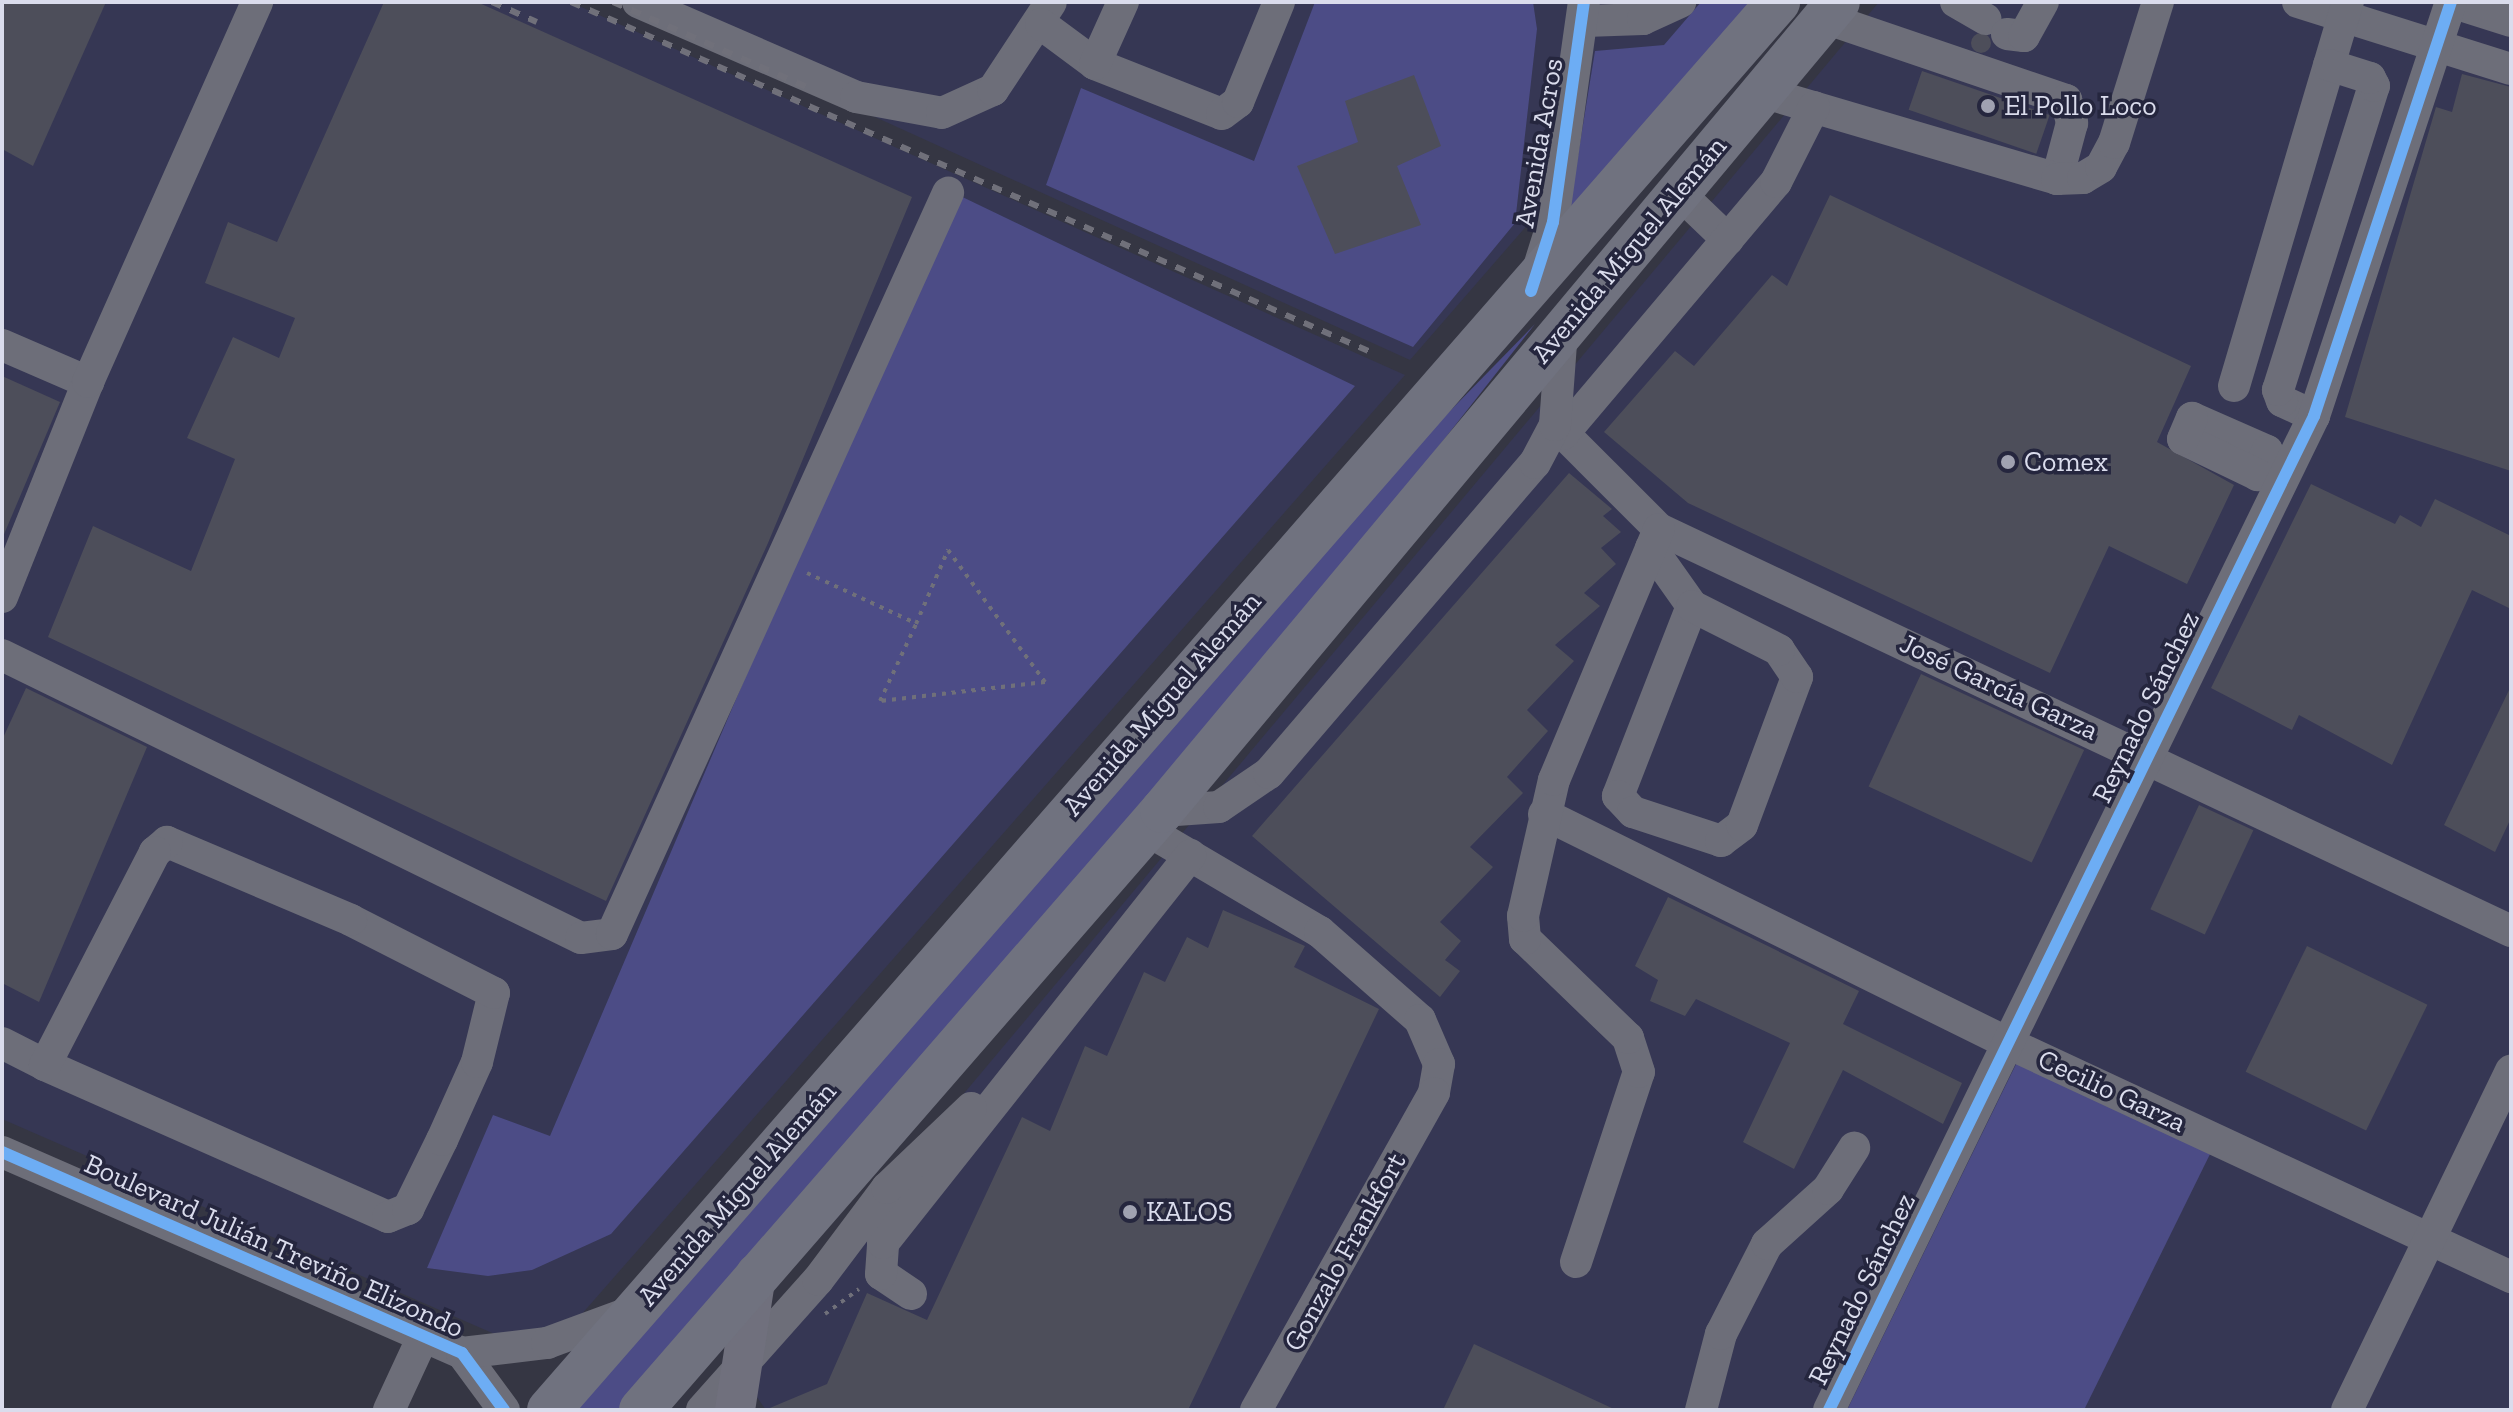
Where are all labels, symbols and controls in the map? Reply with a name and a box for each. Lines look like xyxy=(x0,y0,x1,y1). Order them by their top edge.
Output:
street label: Avenida Acros xyxy=(1508,55,1570,231)
place label: El Pollo Loco xyxy=(2004,89,2157,123)
marker: El Pollo Loco xyxy=(1979,97,1997,115)
street label: Avenida Miguel Alemán xyxy=(1524,130,1734,370)
place label: Comex xyxy=(2024,445,2108,479)
marker: Comex xyxy=(1999,453,2017,471)
street label: Avenida Miguel Alemán xyxy=(1056,585,1268,823)
street label: Reynado Sánchez xyxy=(2085,606,2207,808)
street label: José García Garza xyxy=(1895,626,2103,748)
street label: Cecilio Garza xyxy=(2033,1042,2191,1140)
street label: Avenida Miguel Alemán xyxy=(631,1075,843,1313)
street label: Boulevard Julián Treviño Elizondo xyxy=(79,1147,469,1345)
street label: Gonzalo Frankfort xyxy=(1277,1147,1413,1357)
street label: Reynado Sánchez xyxy=(1801,1188,1923,1390)
place label: KALOS xyxy=(1146,1195,1233,1229)
marker: KALOS xyxy=(1121,1203,1139,1221)

